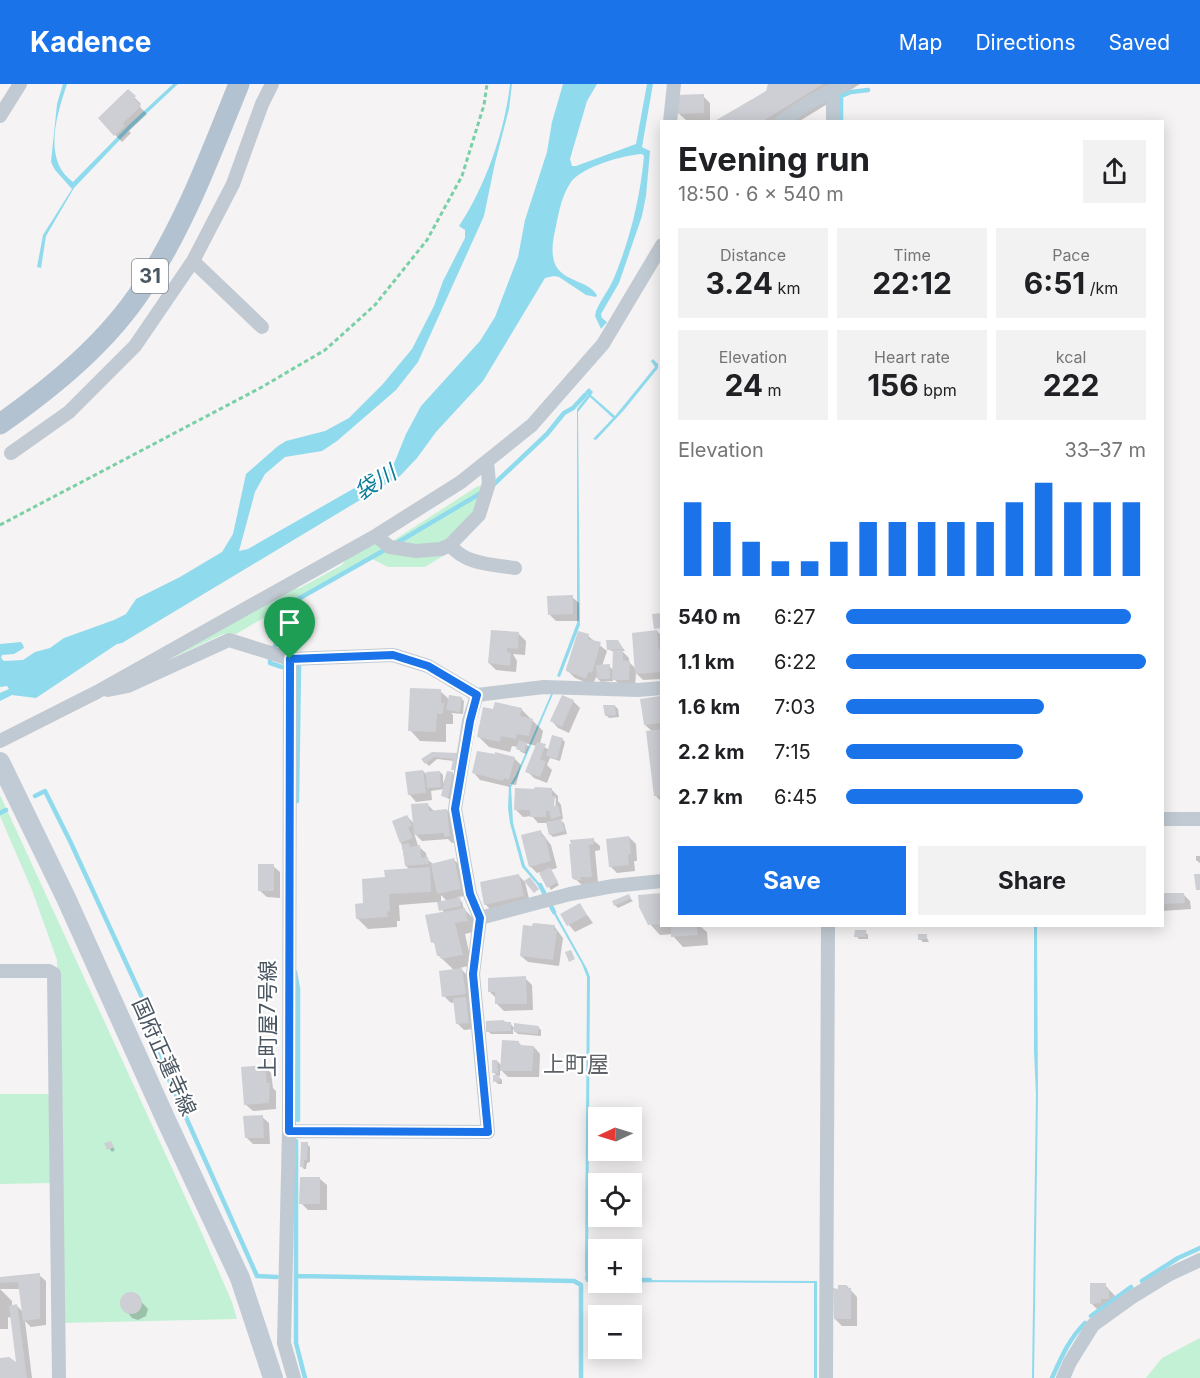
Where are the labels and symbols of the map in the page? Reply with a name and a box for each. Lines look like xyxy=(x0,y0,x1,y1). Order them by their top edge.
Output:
road number: 31 xyxy=(132,259,168,293)
water label: 袋川 xyxy=(349,458,402,505)
pin xyxy=(264,597,315,659)
street label: 上町屋7号線 xyxy=(255,961,280,1077)
street label: 国府正蓮寺線 xyxy=(127,994,202,1119)
district label: 上町屋 xyxy=(543,1051,609,1077)
north arrow xyxy=(588,1107,642,1161)

